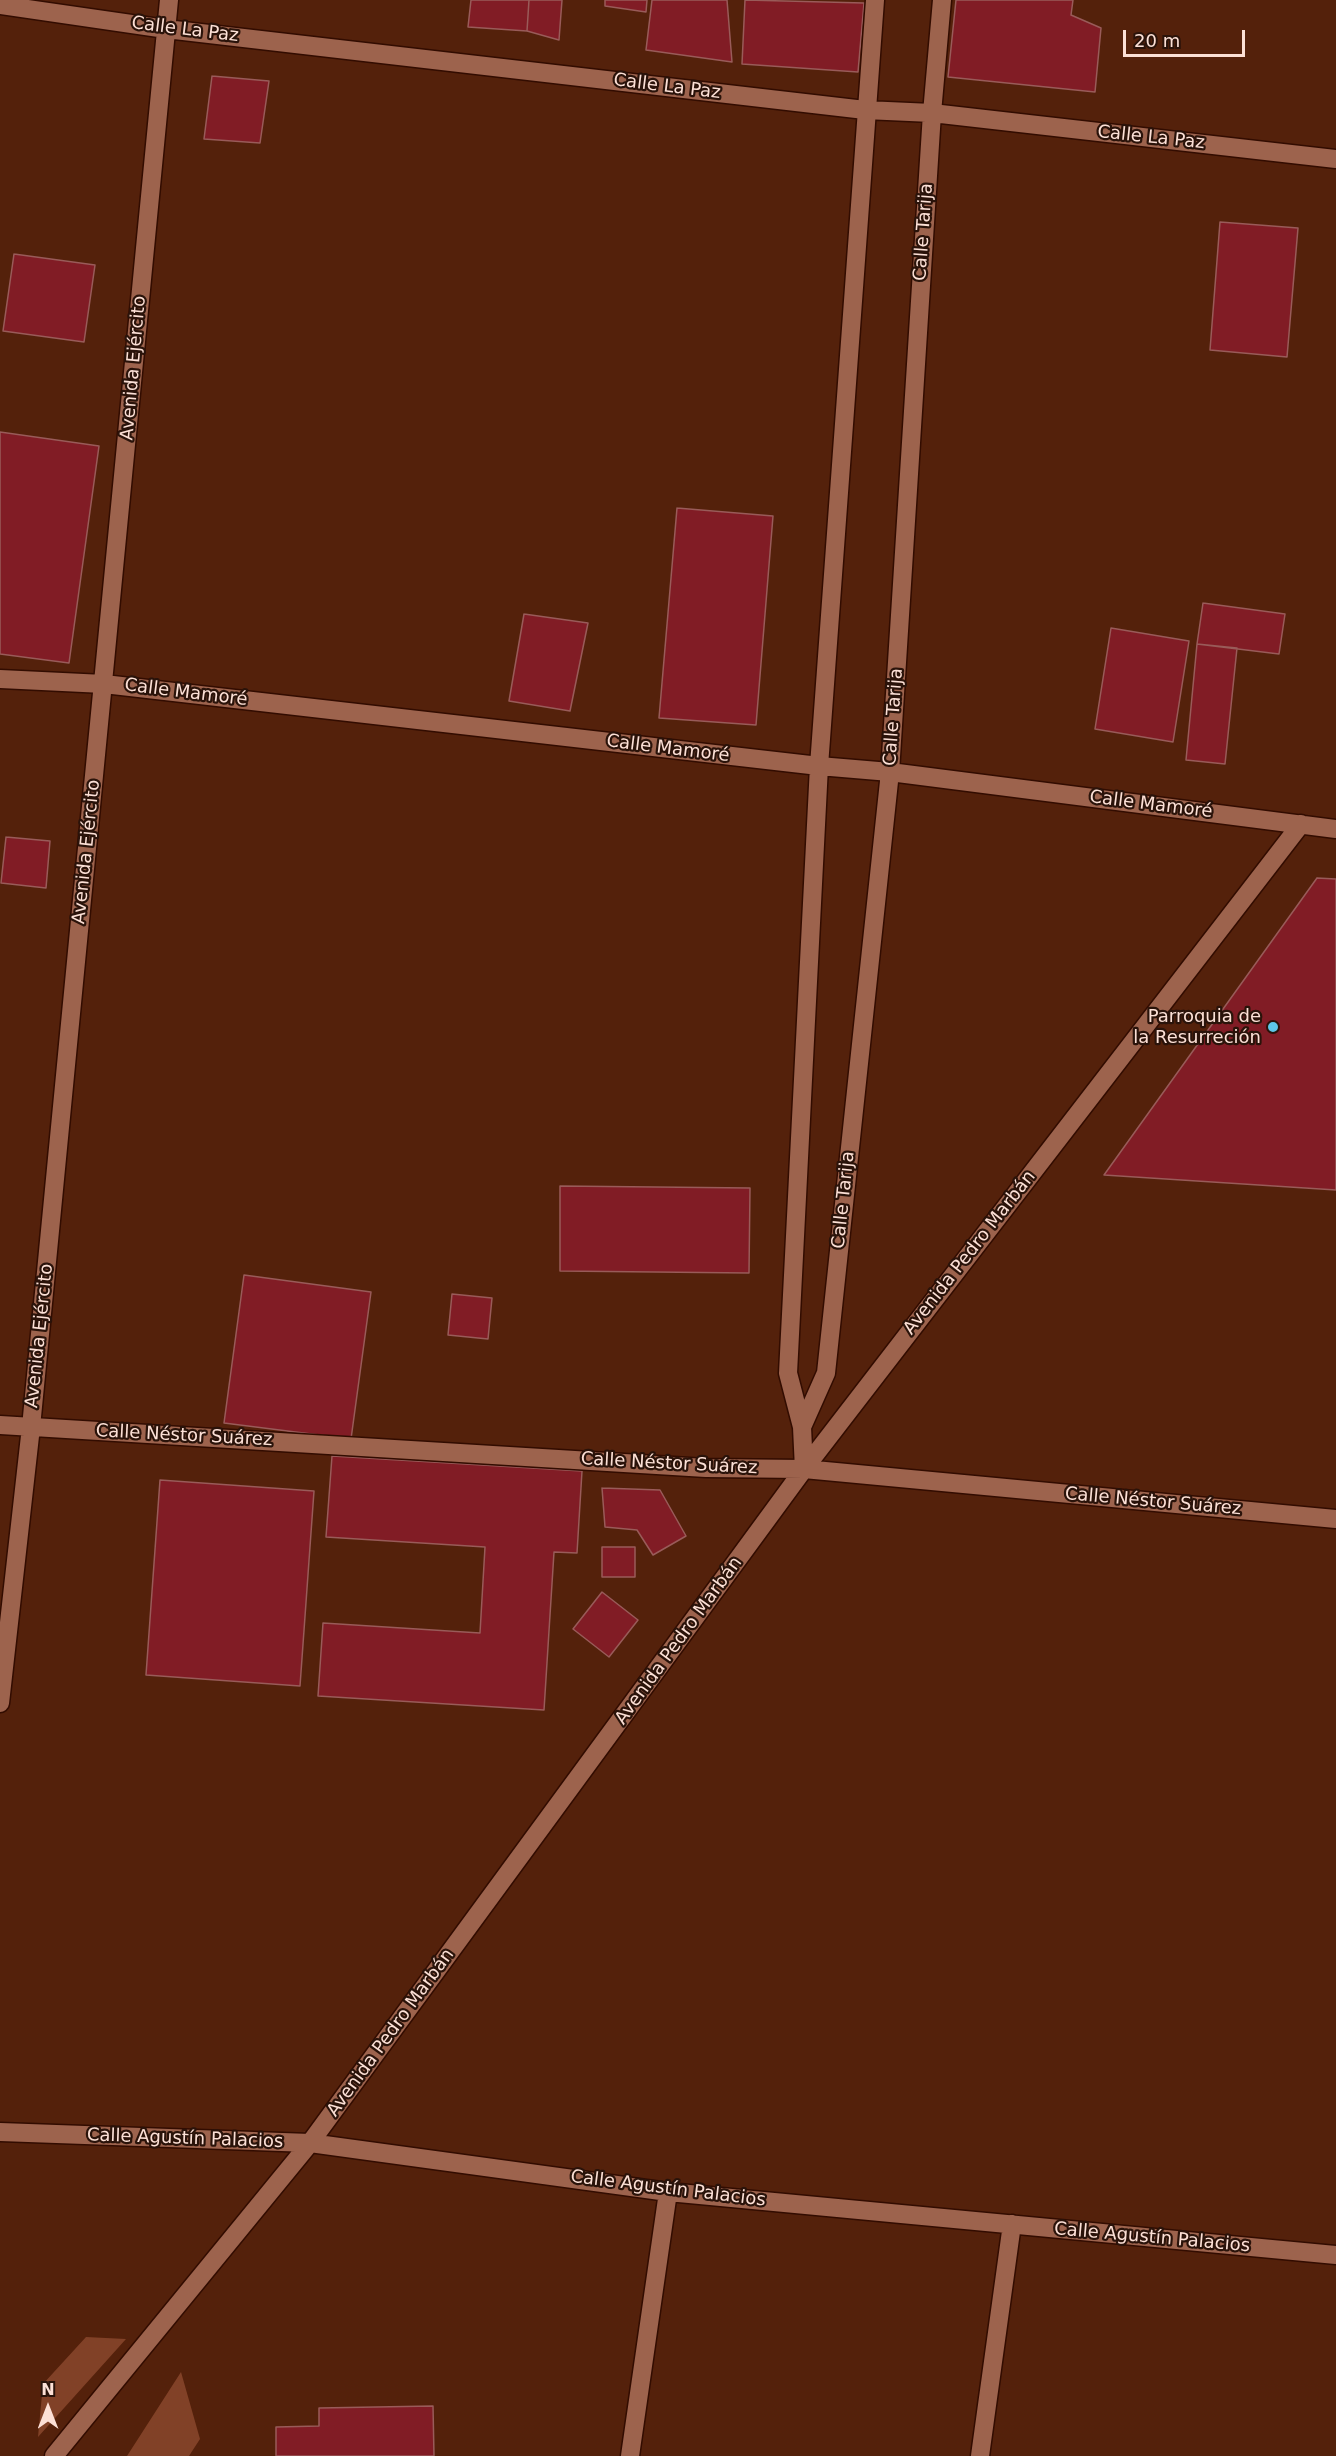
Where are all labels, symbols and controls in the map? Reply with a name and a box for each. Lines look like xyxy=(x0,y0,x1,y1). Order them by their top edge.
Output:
street label: Calle La Paz xyxy=(130,13,240,47)
scale bar xyxy=(1126,18,1248,56)
text: 20 m xyxy=(1134,30,1180,51)
street label: Calle La Paz xyxy=(612,70,722,104)
street label: Calle La Paz xyxy=(1096,122,1206,154)
street label: Calle Tarija xyxy=(910,182,938,282)
street label: Avenida Ejército xyxy=(117,295,151,441)
street label: Calle Tarija xyxy=(880,667,908,767)
street label: Calle Mamoré xyxy=(123,675,249,711)
street label: Calle Mamoré xyxy=(605,731,731,767)
street label: Avenida Ejército xyxy=(69,779,105,925)
street label: Calle Mamoré xyxy=(1088,787,1214,823)
place label: Parroquia de la Resurreción xyxy=(1133,1006,1261,1048)
marker: Parroquia de la Resurreción xyxy=(1266,1020,1280,1034)
street label: Calle Tarija xyxy=(828,1150,860,1250)
street label: Avenida Pedro Marbán xyxy=(899,1167,1041,1339)
street label: Avenida Ejército xyxy=(22,1263,58,1409)
street label: Calle Néstor Suárez xyxy=(95,1421,273,1451)
street label: Calle Néstor Suárez xyxy=(580,1449,758,1479)
street label: Calle Néstor Suárez xyxy=(1064,1484,1242,1520)
street label: Avenida Pedro Marbán xyxy=(611,1553,747,1729)
street label: Avenida Pedro Marbán xyxy=(323,1945,459,2121)
street label: Calle Agustín Palacios xyxy=(86,2125,284,2153)
street label: Calle Agustín Palacios xyxy=(569,2166,767,2212)
street label: Calle Agustín Palacios xyxy=(1053,2219,1251,2257)
north arrow xyxy=(18,2378,78,2438)
text: N xyxy=(41,2380,55,2399)

